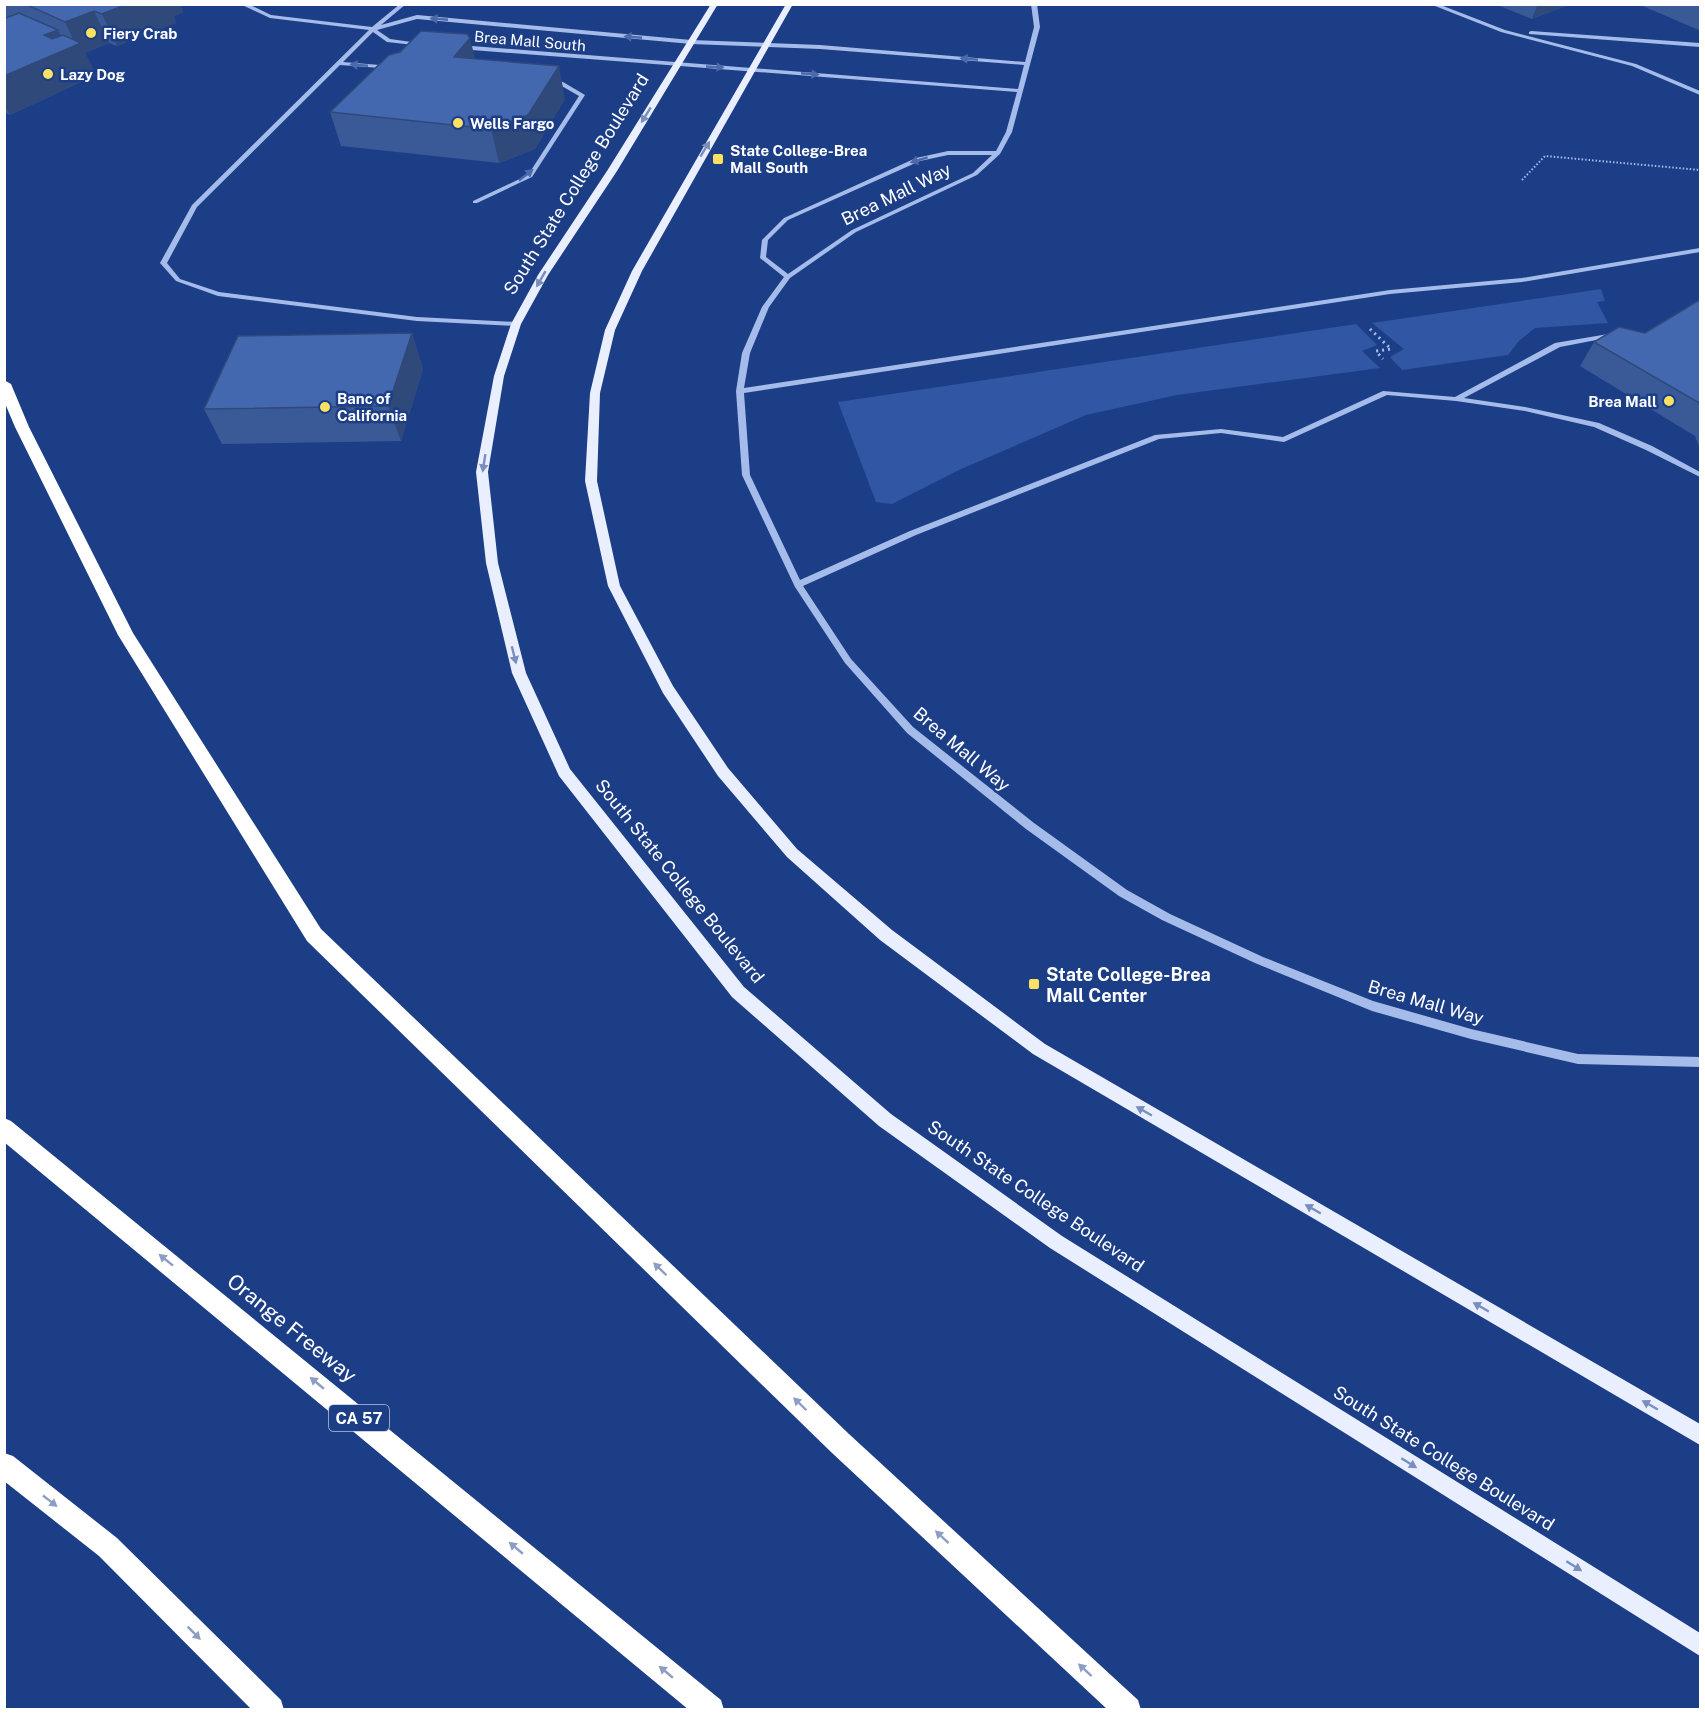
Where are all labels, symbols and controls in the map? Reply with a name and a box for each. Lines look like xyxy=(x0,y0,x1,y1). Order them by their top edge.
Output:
one-way arrow xyxy=(429,14,448,24)
place label: Fiery Crab xyxy=(103,25,177,42)
marker: Fiery Crab xyxy=(84,26,98,40)
street label: Brea Mall South xyxy=(474,28,586,54)
one-way arrow xyxy=(624,32,643,42)
one-way arrow xyxy=(959,55,978,64)
one-way arrow xyxy=(350,60,369,70)
one-way arrow xyxy=(705,63,724,72)
place label: Lazy Dog xyxy=(60,66,126,83)
marker: Lazy Dog xyxy=(41,67,55,81)
one-way arrow xyxy=(801,69,820,79)
street label: South State College Boulevard xyxy=(499,70,653,298)
one-way arrow xyxy=(641,107,652,123)
place label: Wells Fargo xyxy=(470,115,555,132)
marker: Wells Fargo xyxy=(451,116,465,130)
one-way arrow xyxy=(700,140,710,157)
place label: State College-Brea Mall South xyxy=(730,142,867,176)
marker: State College-Brea Mall South xyxy=(711,152,725,166)
one-way arrow xyxy=(910,156,928,165)
street label: Brea Mall Way xyxy=(838,158,955,230)
one-way arrow xyxy=(518,169,534,181)
one-way arrow xyxy=(536,271,546,288)
place label: Banc of California xyxy=(337,390,407,424)
place label: Brea Mall xyxy=(1588,393,1657,410)
marker: Brea Mall xyxy=(1662,394,1676,408)
marker: Banc of California xyxy=(318,400,332,414)
one-way arrow xyxy=(479,454,488,473)
one-way arrow xyxy=(510,646,520,664)
street label: Brea Mall Way xyxy=(909,703,1015,796)
street label: South State College Boulevard xyxy=(591,775,769,987)
place label: State College-Brea Mall Center xyxy=(1046,964,1211,1006)
street label: Brea Mall Way xyxy=(1366,975,1487,1029)
marker: State College-Brea Mall Center xyxy=(1027,977,1041,991)
one-way arrow xyxy=(1135,1106,1152,1116)
street label: South State College Boulevard xyxy=(924,1116,1148,1276)
one-way arrow xyxy=(1304,1204,1321,1214)
one-way arrow xyxy=(159,1254,174,1267)
one-way arrow xyxy=(653,1262,667,1276)
street label: Orange Freeway xyxy=(222,1268,362,1388)
one-way arrow xyxy=(1472,1302,1489,1312)
one-way arrow xyxy=(309,1377,325,1390)
street label: South State College Boulevard xyxy=(1330,1381,1558,1535)
one-way arrow xyxy=(793,1398,808,1411)
one-way arrow xyxy=(1641,1400,1658,1410)
road number: CA 57 xyxy=(329,1405,389,1431)
one-way arrow xyxy=(1401,1457,1417,1468)
one-way arrow xyxy=(43,1495,58,1507)
one-way arrow xyxy=(935,1530,950,1544)
one-way arrow xyxy=(509,1542,524,1555)
one-way arrow xyxy=(1566,1561,1583,1572)
one-way arrow xyxy=(187,1625,201,1639)
one-way arrow xyxy=(1078,1663,1093,1677)
one-way arrow xyxy=(658,1666,674,1679)

